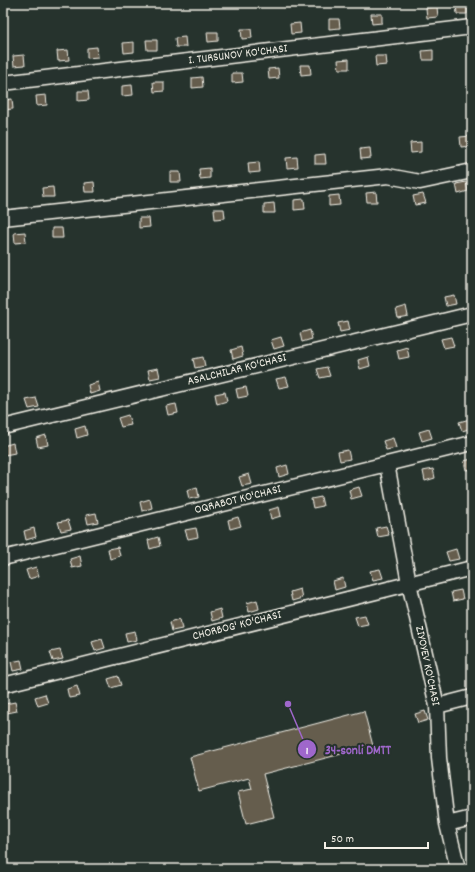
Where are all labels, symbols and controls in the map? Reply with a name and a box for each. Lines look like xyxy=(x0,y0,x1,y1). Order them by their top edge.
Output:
street label: I. TURSUNOV KO'CHASI xyxy=(187,40,289,70)
street label: ASALCHILAR KO'CHASI xyxy=(186,349,289,391)
street label: OQRABOT KO'CHASI xyxy=(193,481,283,519)
street label: CHORBOG' KO'CHASI xyxy=(191,607,283,645)
street label: ZIYOYEV KO'CHASI xyxy=(410,625,444,708)
callout: 34-sonli DMTT xyxy=(297,737,399,762)
text: 34-sonli DMTT xyxy=(325,742,392,761)
text: 1 xyxy=(306,743,309,760)
scale bar xyxy=(325,824,428,850)
text: 50 m xyxy=(331,831,354,848)

